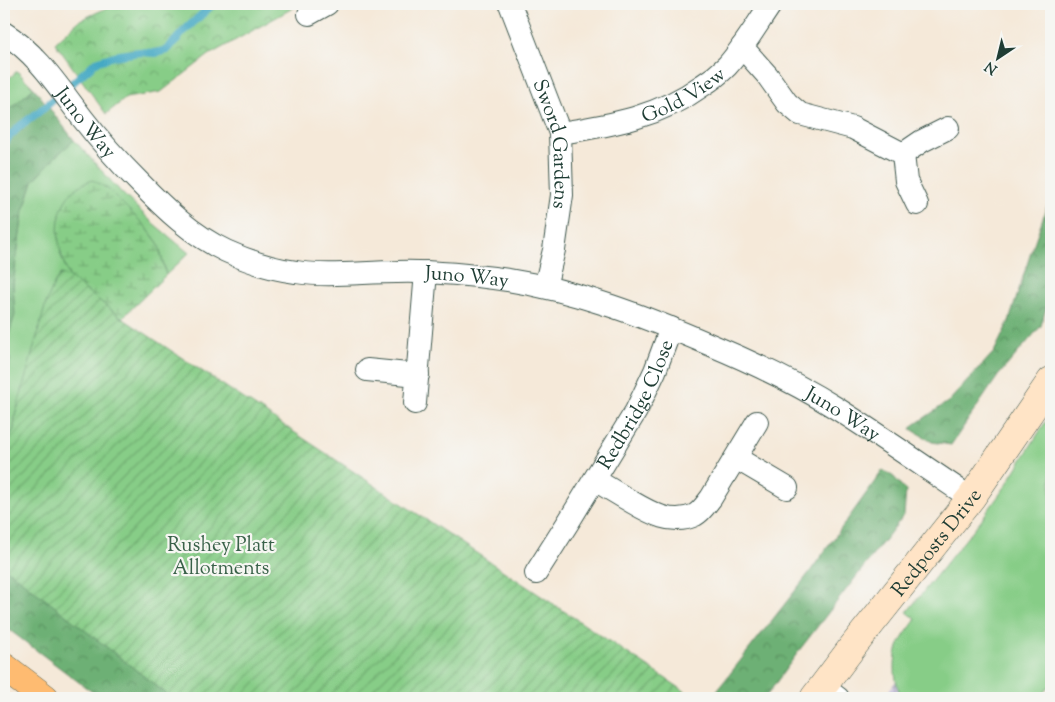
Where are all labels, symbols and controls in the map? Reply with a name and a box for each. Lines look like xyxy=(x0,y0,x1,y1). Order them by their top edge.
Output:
north arrow xyxy=(972,32,1022,82)
text: N xyxy=(981,56,1002,78)
street label: Gold View xyxy=(638,61,733,132)
street label: Sword Gardens xyxy=(524,76,575,211)
street label: Juno Way xyxy=(46,81,122,166)
street label: Juno Way xyxy=(423,260,510,297)
street label: Redbridge Close xyxy=(592,336,682,476)
street label: Juno Way xyxy=(798,380,885,450)
street label: Redposts Drive xyxy=(886,483,990,604)
park label: Rushey Platt Allotments xyxy=(167,532,275,584)

